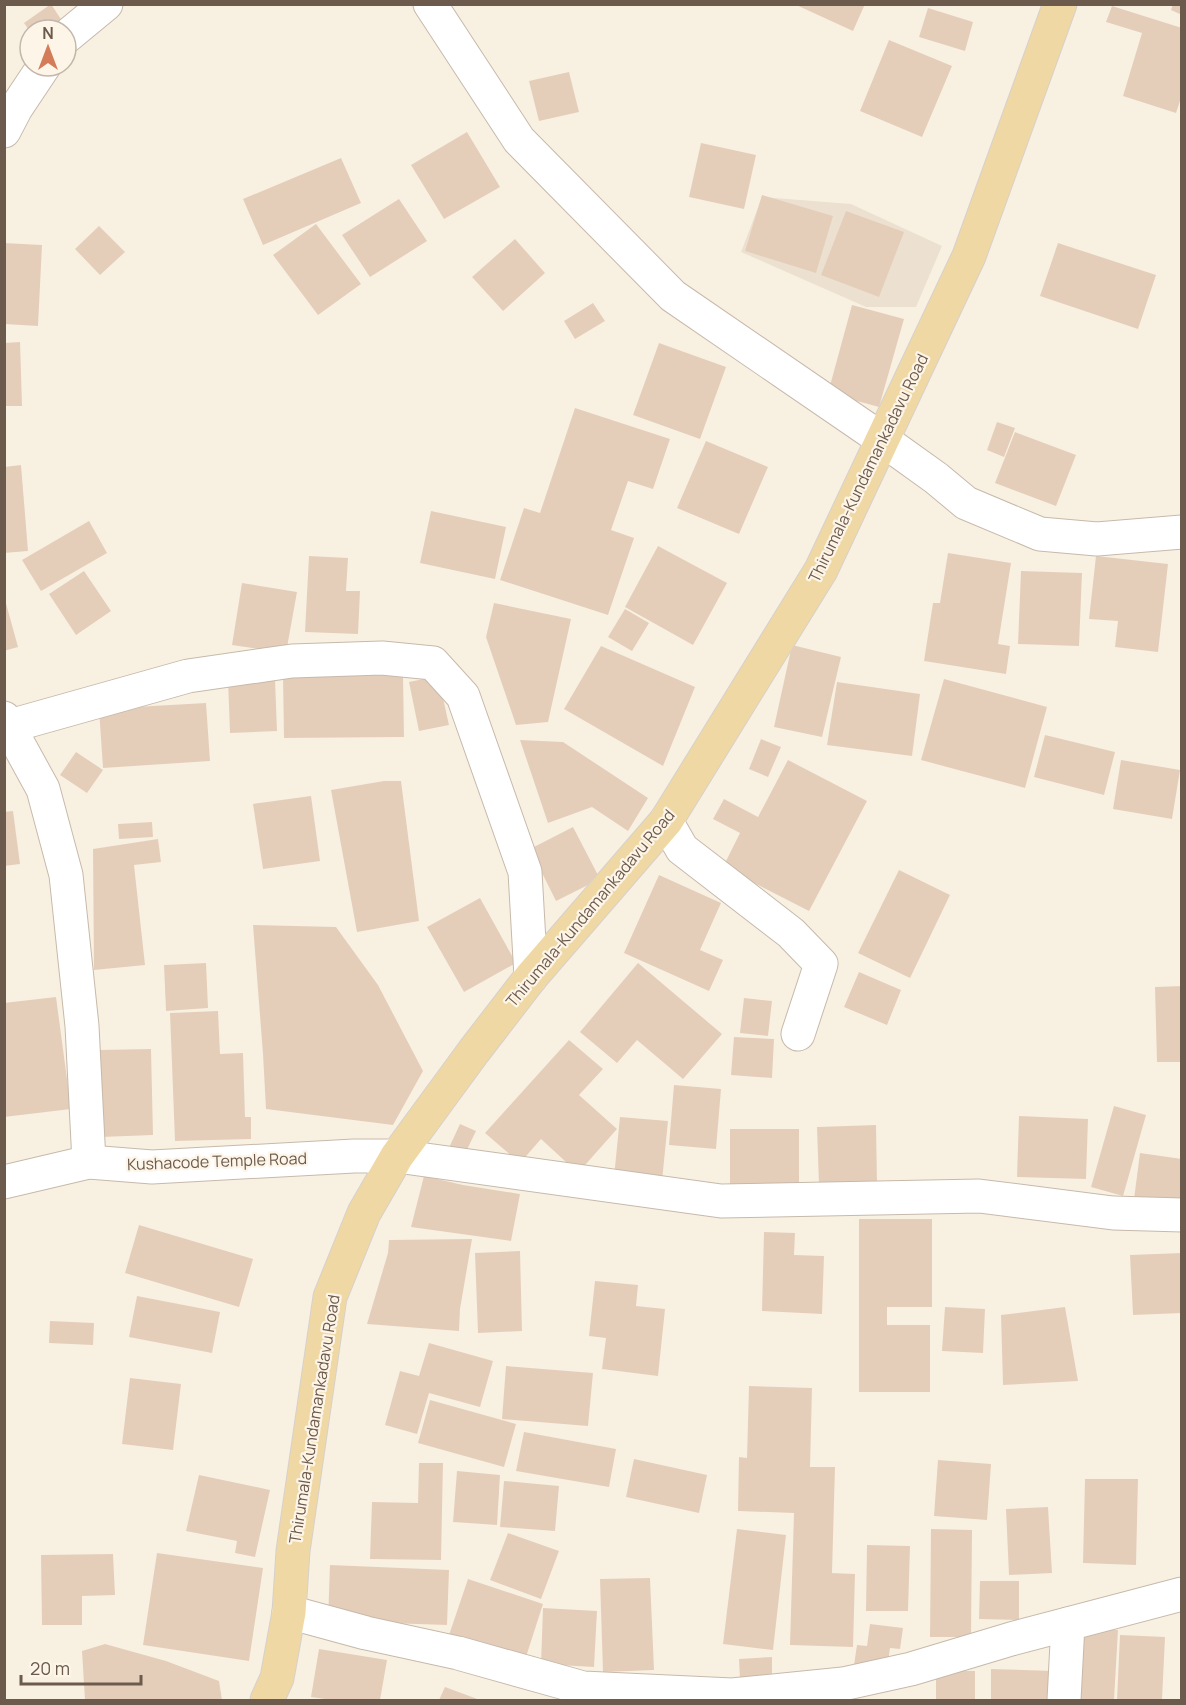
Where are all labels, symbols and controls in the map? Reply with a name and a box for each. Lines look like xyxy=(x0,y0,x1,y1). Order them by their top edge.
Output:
north arrow xyxy=(18,18,78,78)
text: N xyxy=(42,22,54,44)
street label: Thirumala-Kundamankadavu Road xyxy=(803,350,933,586)
street label: Thirumala-Kundamankadavu Road xyxy=(501,805,679,1011)
street label: Kushacode Temple Road xyxy=(127,1147,307,1175)
street label: Thirumala-Kundamankadavu Road xyxy=(283,1293,345,1545)
scale bar xyxy=(21,1648,141,1686)
text: 20 m xyxy=(30,1656,70,1680)

